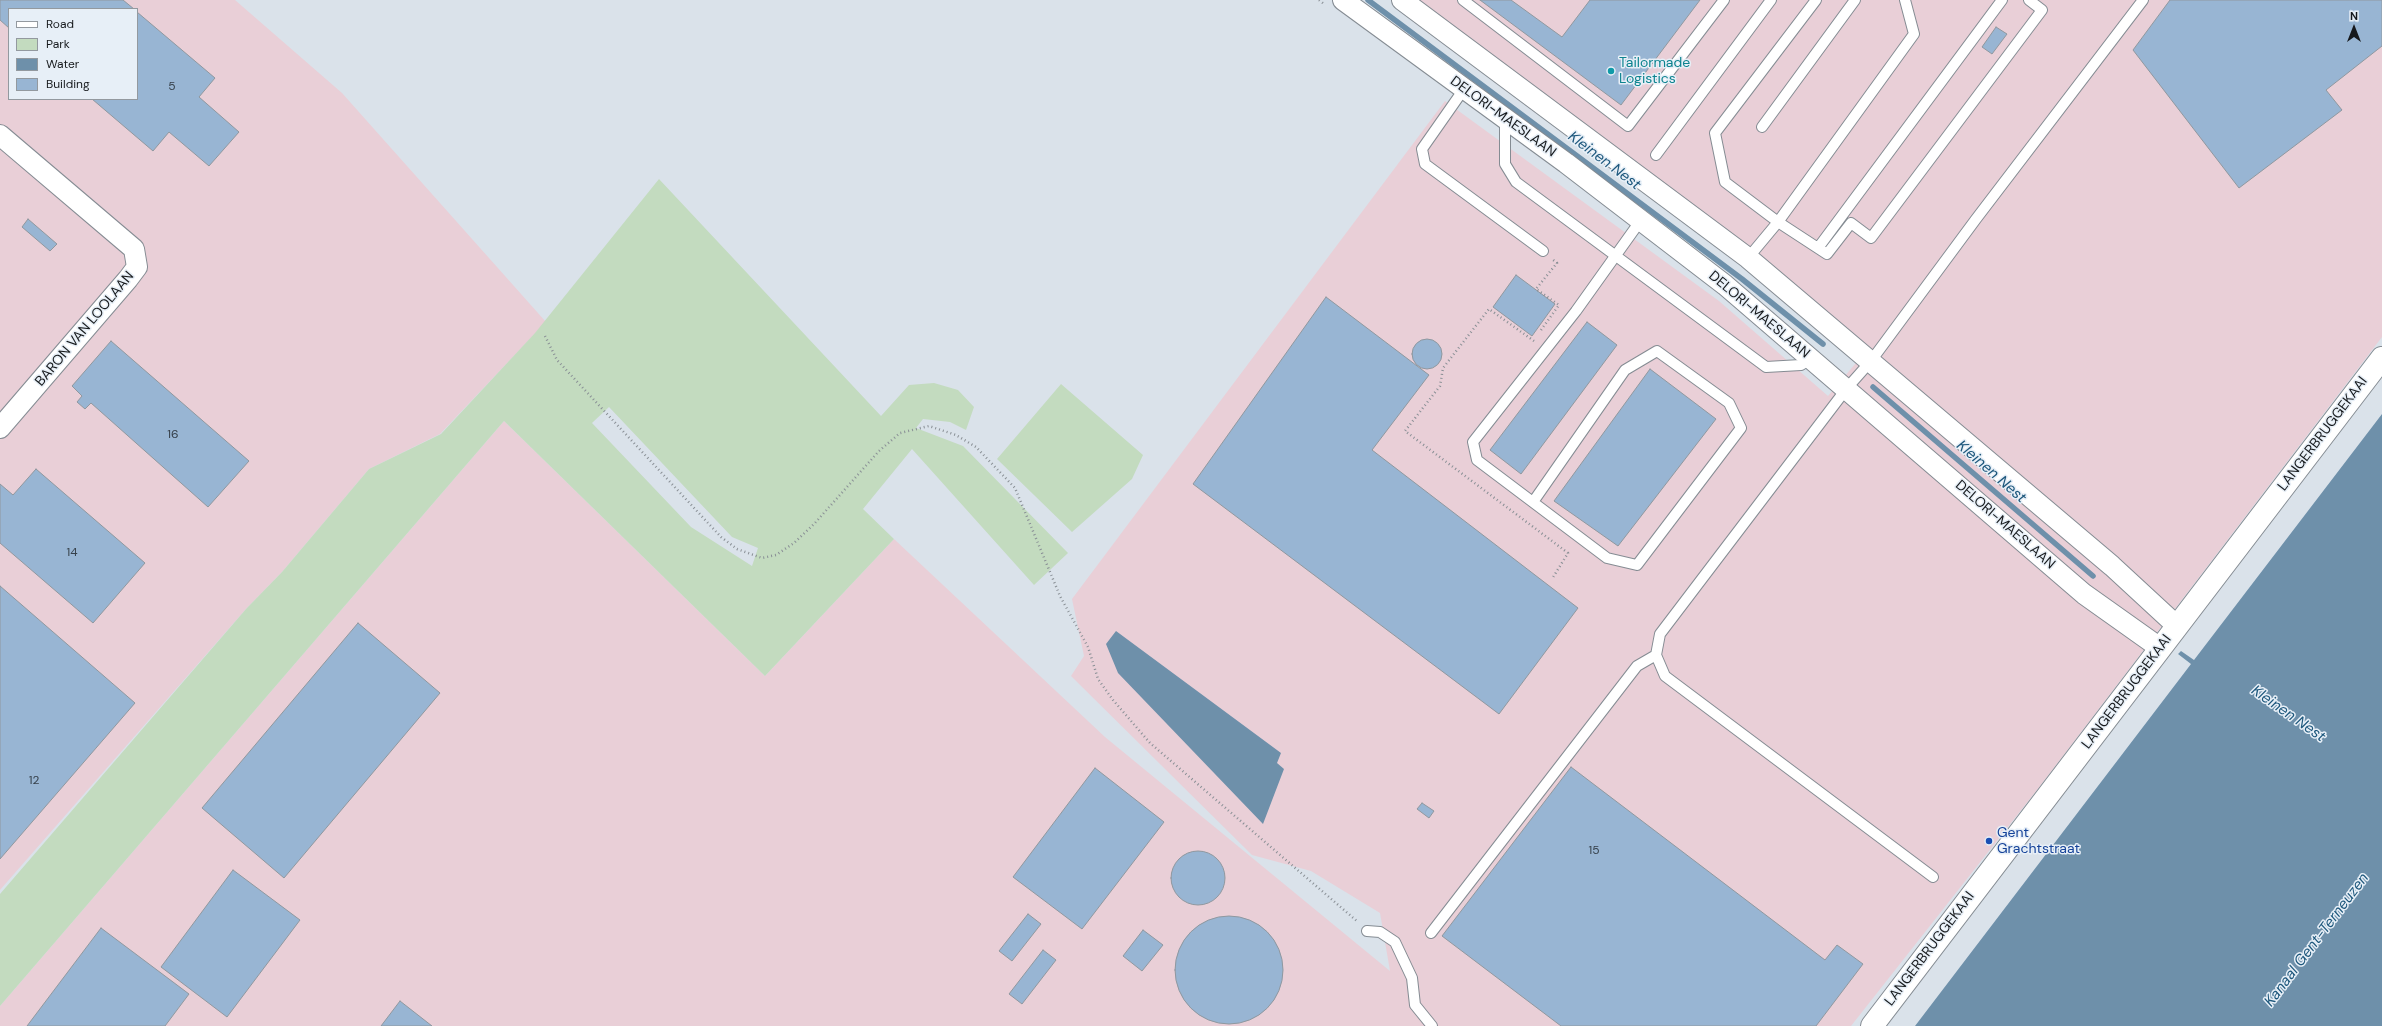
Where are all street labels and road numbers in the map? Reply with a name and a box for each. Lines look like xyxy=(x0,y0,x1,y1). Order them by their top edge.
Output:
street label: DELORI-MAESLAAN xyxy=(1447,73,1559,161)
street label: BARON VAN LOOLAAN xyxy=(32,268,138,390)
street label: DELORI-MAESLAAN xyxy=(1705,268,1813,362)
street label: LANGERBRUGGEKAAI xyxy=(2275,374,2371,494)
street label: DELORI-MAESLAAN xyxy=(1952,477,2058,573)
street label: LANGERBRUGGEKAAI xyxy=(2079,632,2175,752)
street label: LANGERBRUGGEKAAI xyxy=(1882,889,1978,1009)

